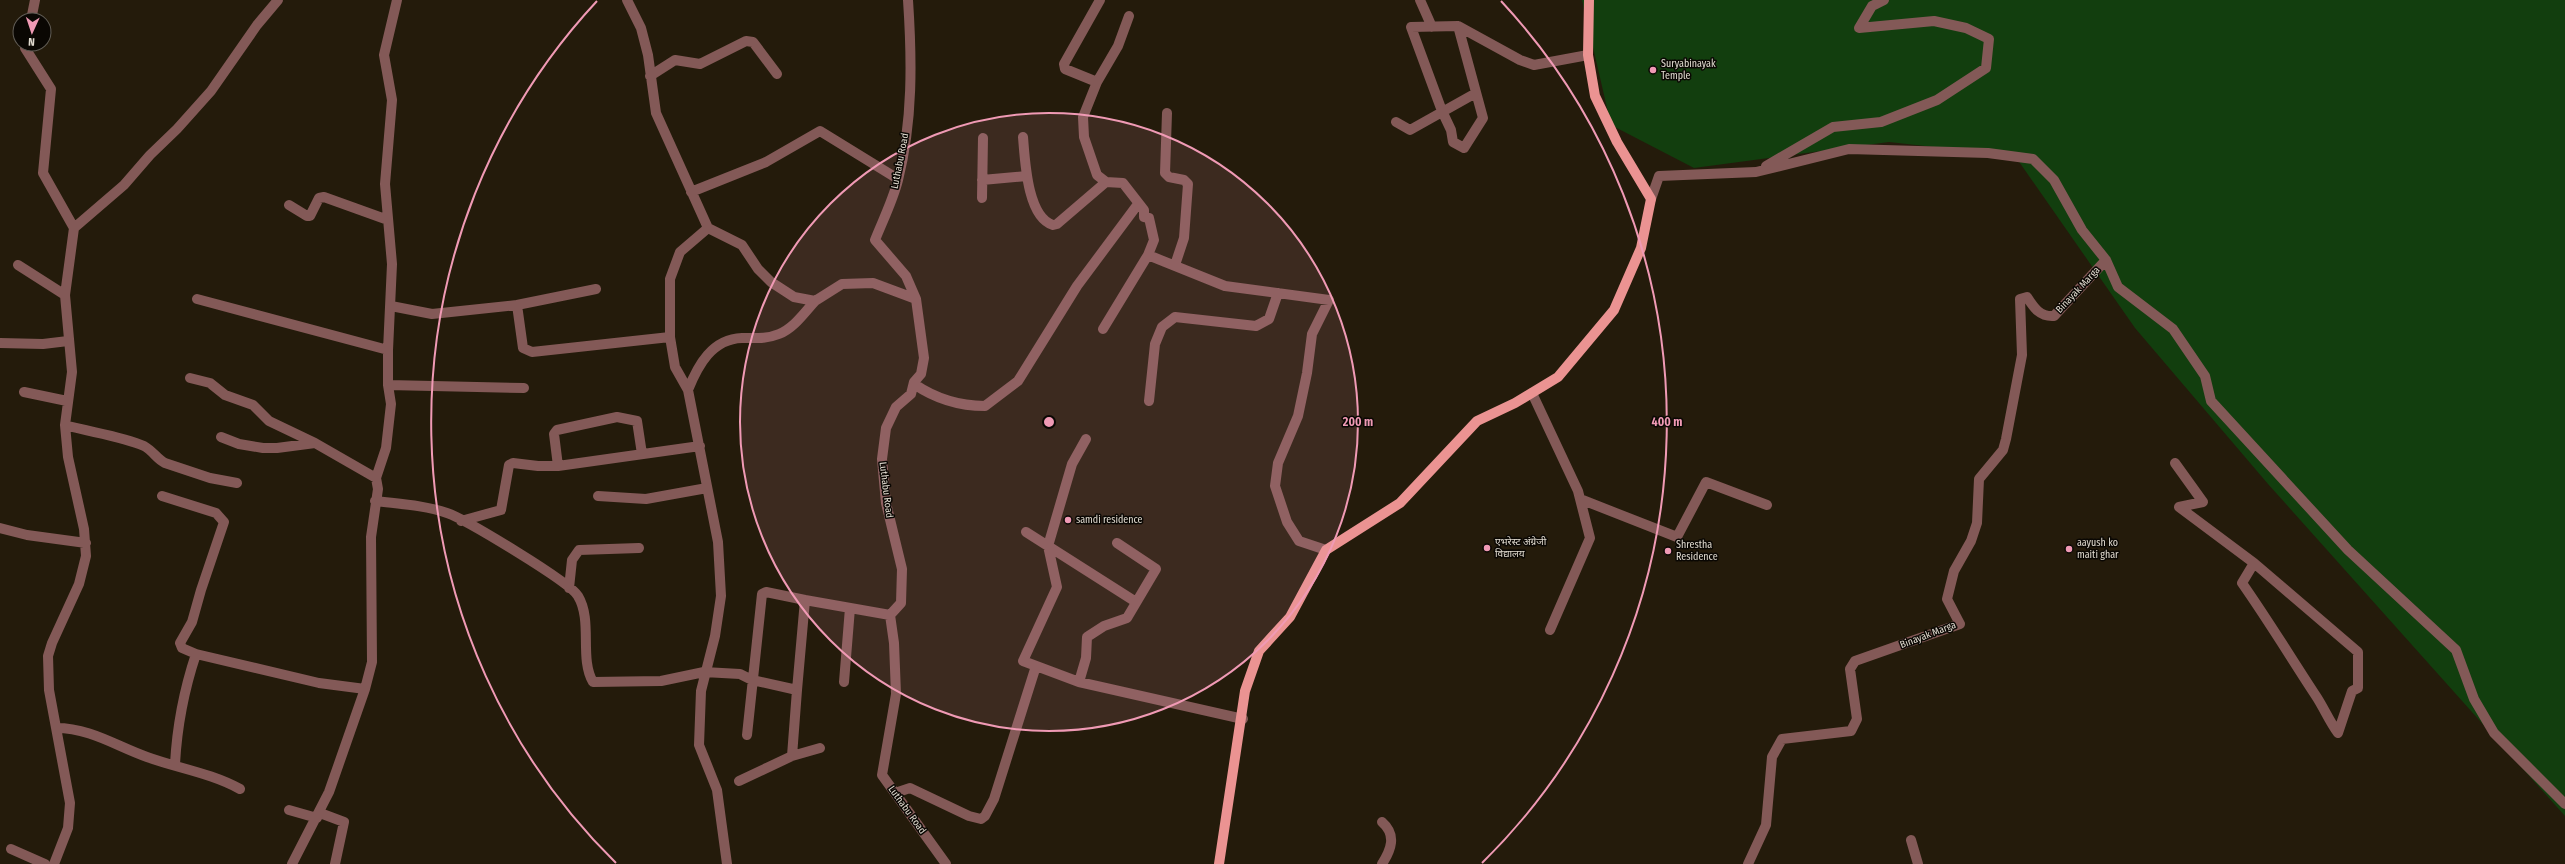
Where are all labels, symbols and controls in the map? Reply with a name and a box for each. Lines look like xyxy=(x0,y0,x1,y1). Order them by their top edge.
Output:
north arrow xyxy=(12,12,52,52)
text: N xyxy=(28,35,35,48)
place label: Suryabinayak Temple xyxy=(1661,58,1716,82)
marker: Suryabinayak Temple xyxy=(1648,65,1658,75)
street label: Luthabu Road xyxy=(889,132,911,190)
street label: Binayak Marga xyxy=(2053,264,2103,316)
centre of rings xyxy=(1042,415,1056,429)
text: 200 m xyxy=(1342,415,1373,429)
text: 400 m xyxy=(1652,415,1682,429)
street label: Luthabu Road xyxy=(877,461,895,519)
place label: samdi residence xyxy=(1076,514,1143,526)
marker: samdi residence xyxy=(1063,515,1073,525)
place label: एभरेस्ट अंग्रेजी विद्यालय xyxy=(1495,536,1547,560)
place label: aayush ko maiti ghar xyxy=(2077,537,2119,561)
place label: Shrestha Residence xyxy=(1676,539,1718,563)
marker: एभरेस्ट अंग्रेजी विद्यालय xyxy=(1482,543,1492,553)
marker: aayush ko maiti ghar xyxy=(2064,544,2074,554)
marker: Shrestha Residence xyxy=(1663,546,1673,556)
street label: Binayak Marga xyxy=(1898,619,1958,651)
street label: Luthabu Road xyxy=(886,784,928,836)

